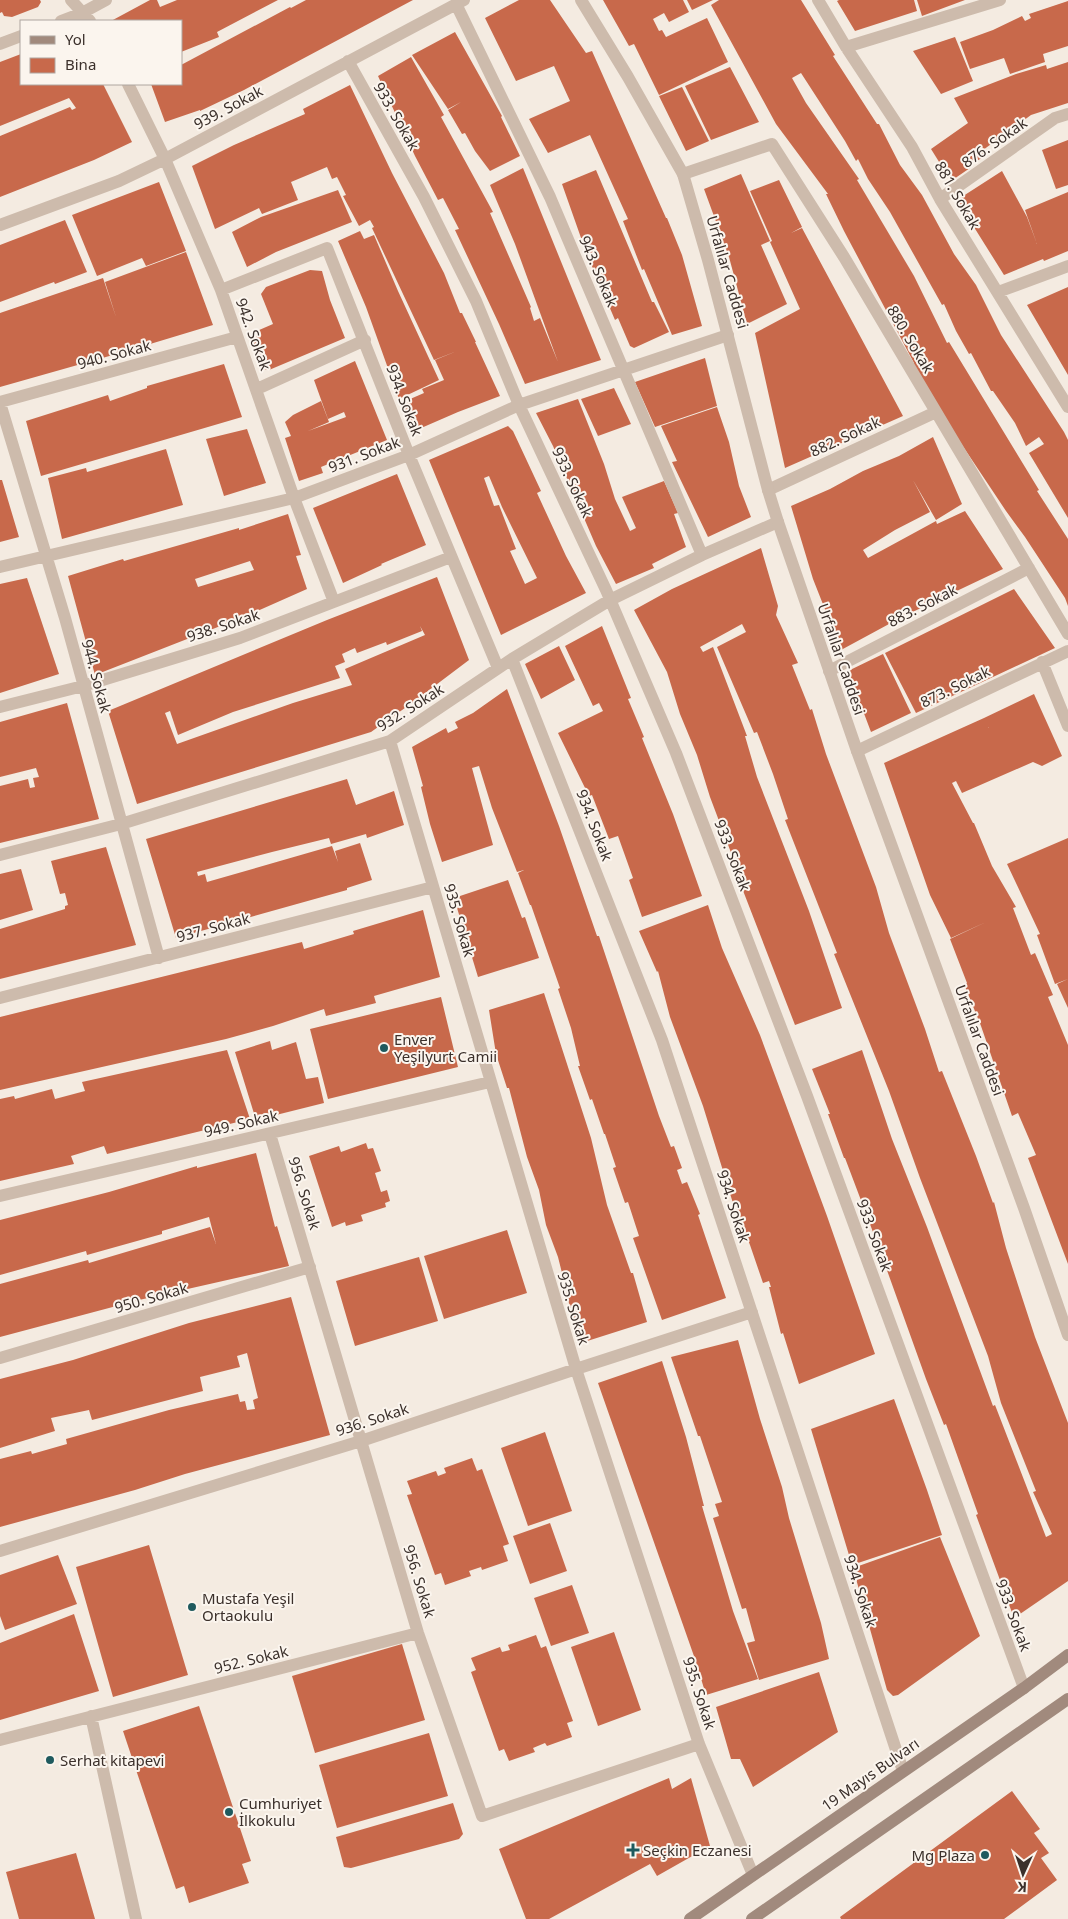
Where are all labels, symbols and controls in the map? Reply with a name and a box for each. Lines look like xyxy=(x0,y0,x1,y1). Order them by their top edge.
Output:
legend xyxy=(20,20,182,85)
text: Yol xyxy=(65,29,86,49)
text: Bina xyxy=(65,54,96,74)
street label: 933. Sokak xyxy=(369,78,425,154)
street label: 939. Sokak xyxy=(190,80,266,134)
street label: 876. Sokak xyxy=(957,112,1031,172)
street label: 881. Sokak xyxy=(930,157,986,233)
street label: Urfalılar Caddesi xyxy=(702,213,754,331)
street label: 943. Sokak xyxy=(575,232,623,310)
street label: 942. Sokak xyxy=(232,295,276,373)
street label: 880. Sokak xyxy=(883,302,939,376)
street label: 940. Sokak xyxy=(75,335,153,373)
street label: 934. Sokak xyxy=(382,361,428,439)
street label: 882. Sokak xyxy=(807,411,883,461)
street label: 931. Sokak xyxy=(325,431,403,477)
street label: 933. Sokak xyxy=(548,444,598,520)
street label: 883. Sokak xyxy=(884,579,960,631)
street label: Urfalılar Caddesi xyxy=(814,601,870,717)
street label: 938. Sokak xyxy=(184,604,262,646)
street label: 944. Sokak xyxy=(78,637,116,715)
street label: 873. Sokak xyxy=(917,660,993,712)
street label: 932. Sokak xyxy=(373,679,447,735)
street label: 934. Sokak xyxy=(572,786,618,864)
street label: 933. Sokak xyxy=(710,816,756,894)
street label: 935. Sokak xyxy=(440,881,480,959)
street label: 937. Sokak xyxy=(174,908,252,946)
street label: Urfalılar Caddesi xyxy=(951,982,1009,1098)
place label: Enver Yeşilyurt Camii xyxy=(394,1029,497,1066)
marker: Enver Yeşilyurt Camii xyxy=(378,1042,390,1054)
street label: 949. Sokak xyxy=(202,1105,280,1141)
street label: 956. Sokak xyxy=(284,1154,326,1232)
street label: 934. Sokak xyxy=(713,1167,755,1245)
street label: 933. Sokak xyxy=(853,1196,897,1274)
street label: 935. Sokak xyxy=(553,1269,595,1347)
street label: 950. Sokak xyxy=(112,1277,190,1317)
street label: 936. Sokak xyxy=(333,1398,411,1440)
street label: 956. Sokak xyxy=(399,1542,441,1620)
street label: 934. Sokak xyxy=(840,1552,882,1630)
street label: 933. Sokak xyxy=(992,1576,1036,1654)
place label: Mustafa Yeşil Ortaokulu xyxy=(202,1588,295,1625)
marker: Mustafa Yeşil Ortaokulu xyxy=(186,1601,198,1613)
street label: 952. Sokak xyxy=(212,1640,290,1678)
street label: 935. Sokak xyxy=(679,1654,721,1732)
street label: 19 Mayıs Bulvarı xyxy=(817,1733,923,1815)
place label: Serhat kitapevi xyxy=(60,1750,164,1770)
marker: Serhat kitapevi xyxy=(44,1754,56,1766)
place label: Cumhuriyet İlkokulu xyxy=(239,1793,322,1830)
marker: Cumhuriyet İlkokulu xyxy=(223,1806,235,1818)
place label: Seçkin Eczanesi xyxy=(643,1840,752,1860)
marker: Seçkin Eczanesi xyxy=(627,1844,639,1856)
place label: Mg Plaza xyxy=(911,1845,975,1865)
marker: Mg Plaza xyxy=(979,1849,991,1861)
north arrow xyxy=(998,1849,1048,1899)
text: K xyxy=(1016,1878,1027,1897)

